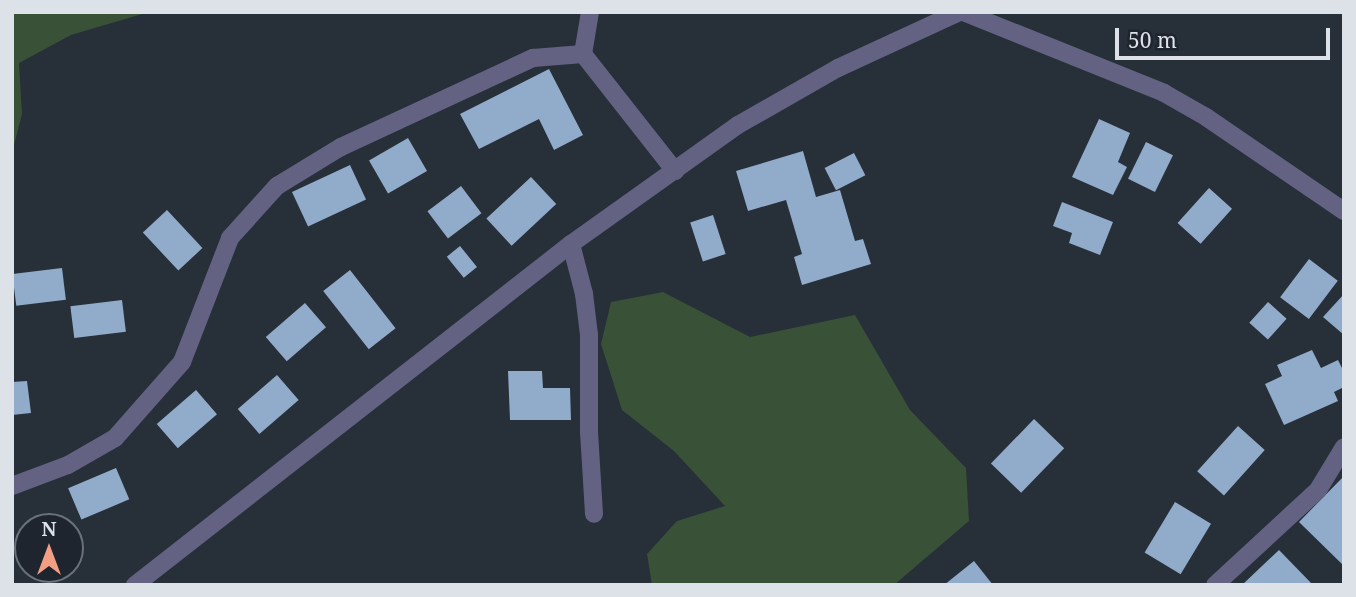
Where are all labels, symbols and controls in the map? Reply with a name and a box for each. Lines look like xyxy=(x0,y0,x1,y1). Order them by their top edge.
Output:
scale bar xyxy=(1118,14,1333,58)
text: 50 m xyxy=(1128,26,1177,54)
north arrow xyxy=(14,513,84,583)
text: N xyxy=(42,516,56,542)

